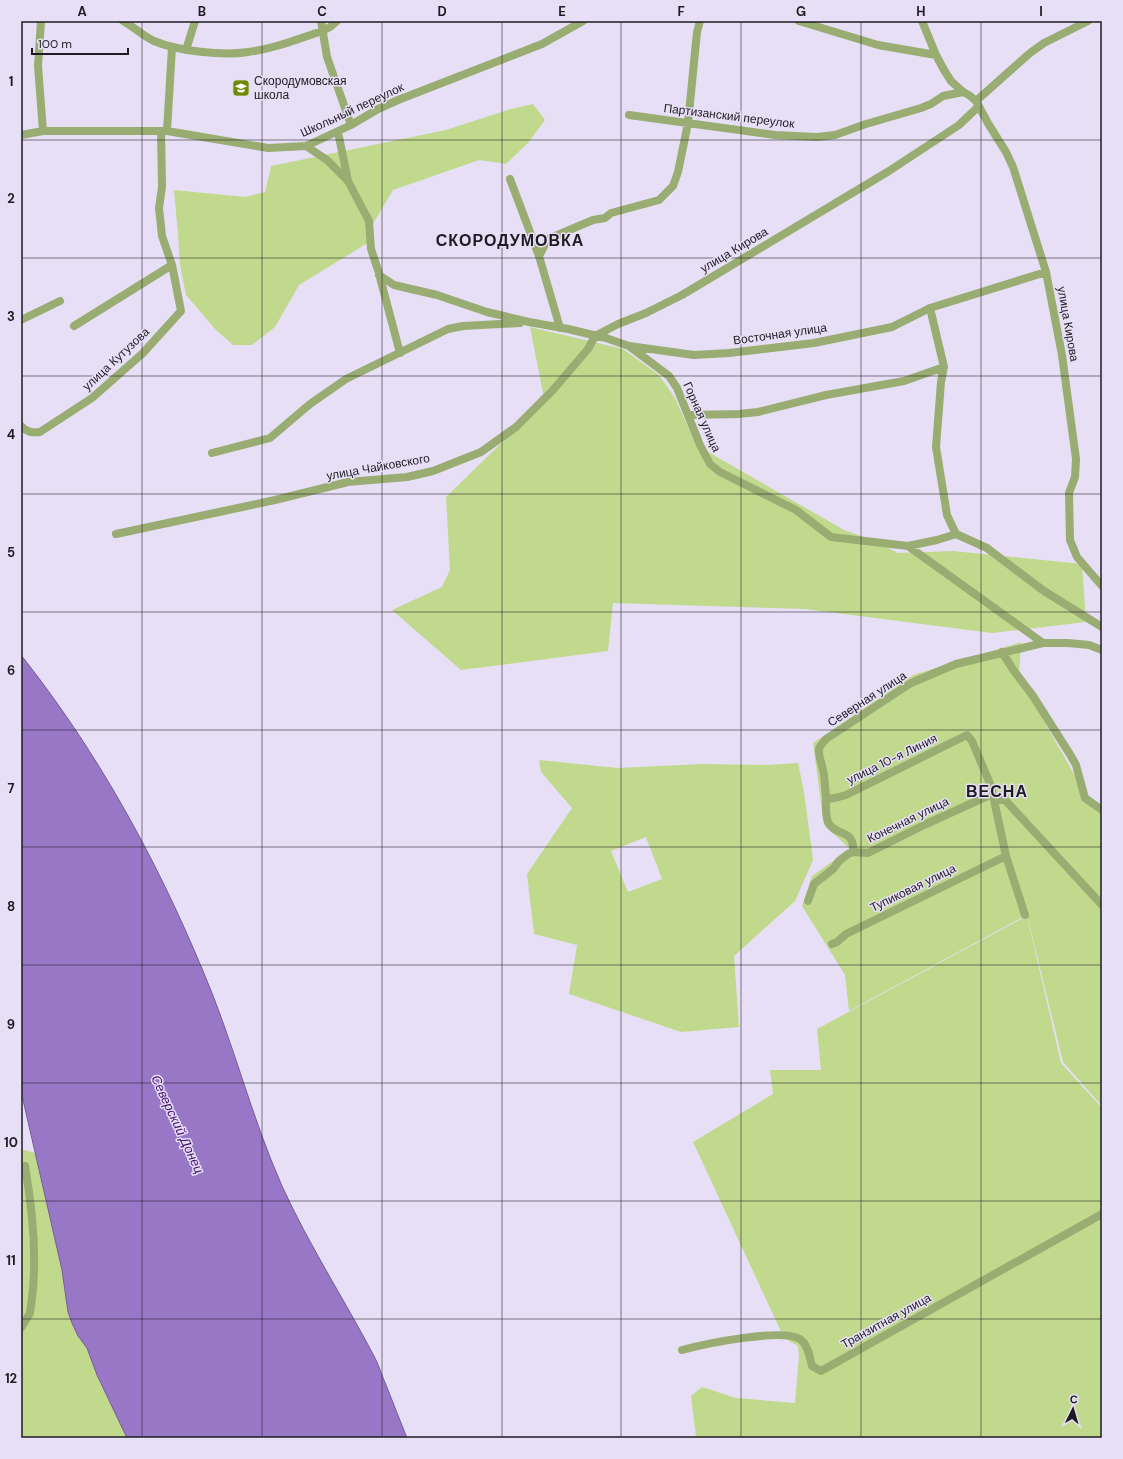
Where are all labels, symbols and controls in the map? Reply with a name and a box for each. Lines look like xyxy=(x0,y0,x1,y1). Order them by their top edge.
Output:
text: A xyxy=(77,3,87,20)
text: B xyxy=(198,3,206,20)
text: C xyxy=(317,3,327,20)
text: D xyxy=(437,3,447,20)
text: E xyxy=(558,3,566,20)
text: F xyxy=(677,3,685,20)
text: G xyxy=(796,3,806,20)
text: H xyxy=(916,3,926,20)
text: I xyxy=(1039,3,1043,20)
scale bar xyxy=(32,30,128,56)
text: 100 m xyxy=(38,36,72,52)
text: 1 xyxy=(9,73,13,90)
place label: Скородумовская школа xyxy=(254,73,347,103)
school or university icon: Скородумовская школа xyxy=(231,78,251,98)
street label: Школьный переулок xyxy=(298,79,407,141)
street label: Партизанский переулок xyxy=(663,100,796,132)
text: 2 xyxy=(7,190,15,207)
street label: улица Кирова xyxy=(697,223,771,276)
district label: СКОРОДУМОВКА xyxy=(436,230,584,251)
street label: улица Кирова xyxy=(1054,285,1083,363)
text: 3 xyxy=(7,308,15,325)
street label: Восточная улица xyxy=(732,319,828,349)
street label: улица Кутузова xyxy=(79,324,153,394)
street label: Горная улица xyxy=(679,379,725,455)
text: 4 xyxy=(7,426,15,443)
street label: улица Чайковского xyxy=(325,450,431,484)
text: 5 xyxy=(7,544,15,561)
text: 6 xyxy=(7,662,15,679)
street label: Северная улица xyxy=(825,667,910,730)
street label: улица 10-я Линия xyxy=(844,730,940,788)
text: 7 xyxy=(8,780,15,797)
district label: ВЕСНА xyxy=(966,781,1028,802)
street label: Конечная улица xyxy=(865,793,952,847)
street label: Тупиковая улица xyxy=(867,860,959,916)
text: 8 xyxy=(7,898,15,915)
text: 9 xyxy=(7,1016,15,1033)
water label: Северский Донец xyxy=(147,1072,208,1176)
text: 10 xyxy=(4,1134,18,1151)
text: 11 xyxy=(6,1252,16,1269)
street label: Транзитная улица xyxy=(838,1290,934,1352)
text: 12 xyxy=(5,1370,17,1387)
north arrow xyxy=(1053,1389,1093,1429)
text: С xyxy=(1069,1392,1078,1406)

